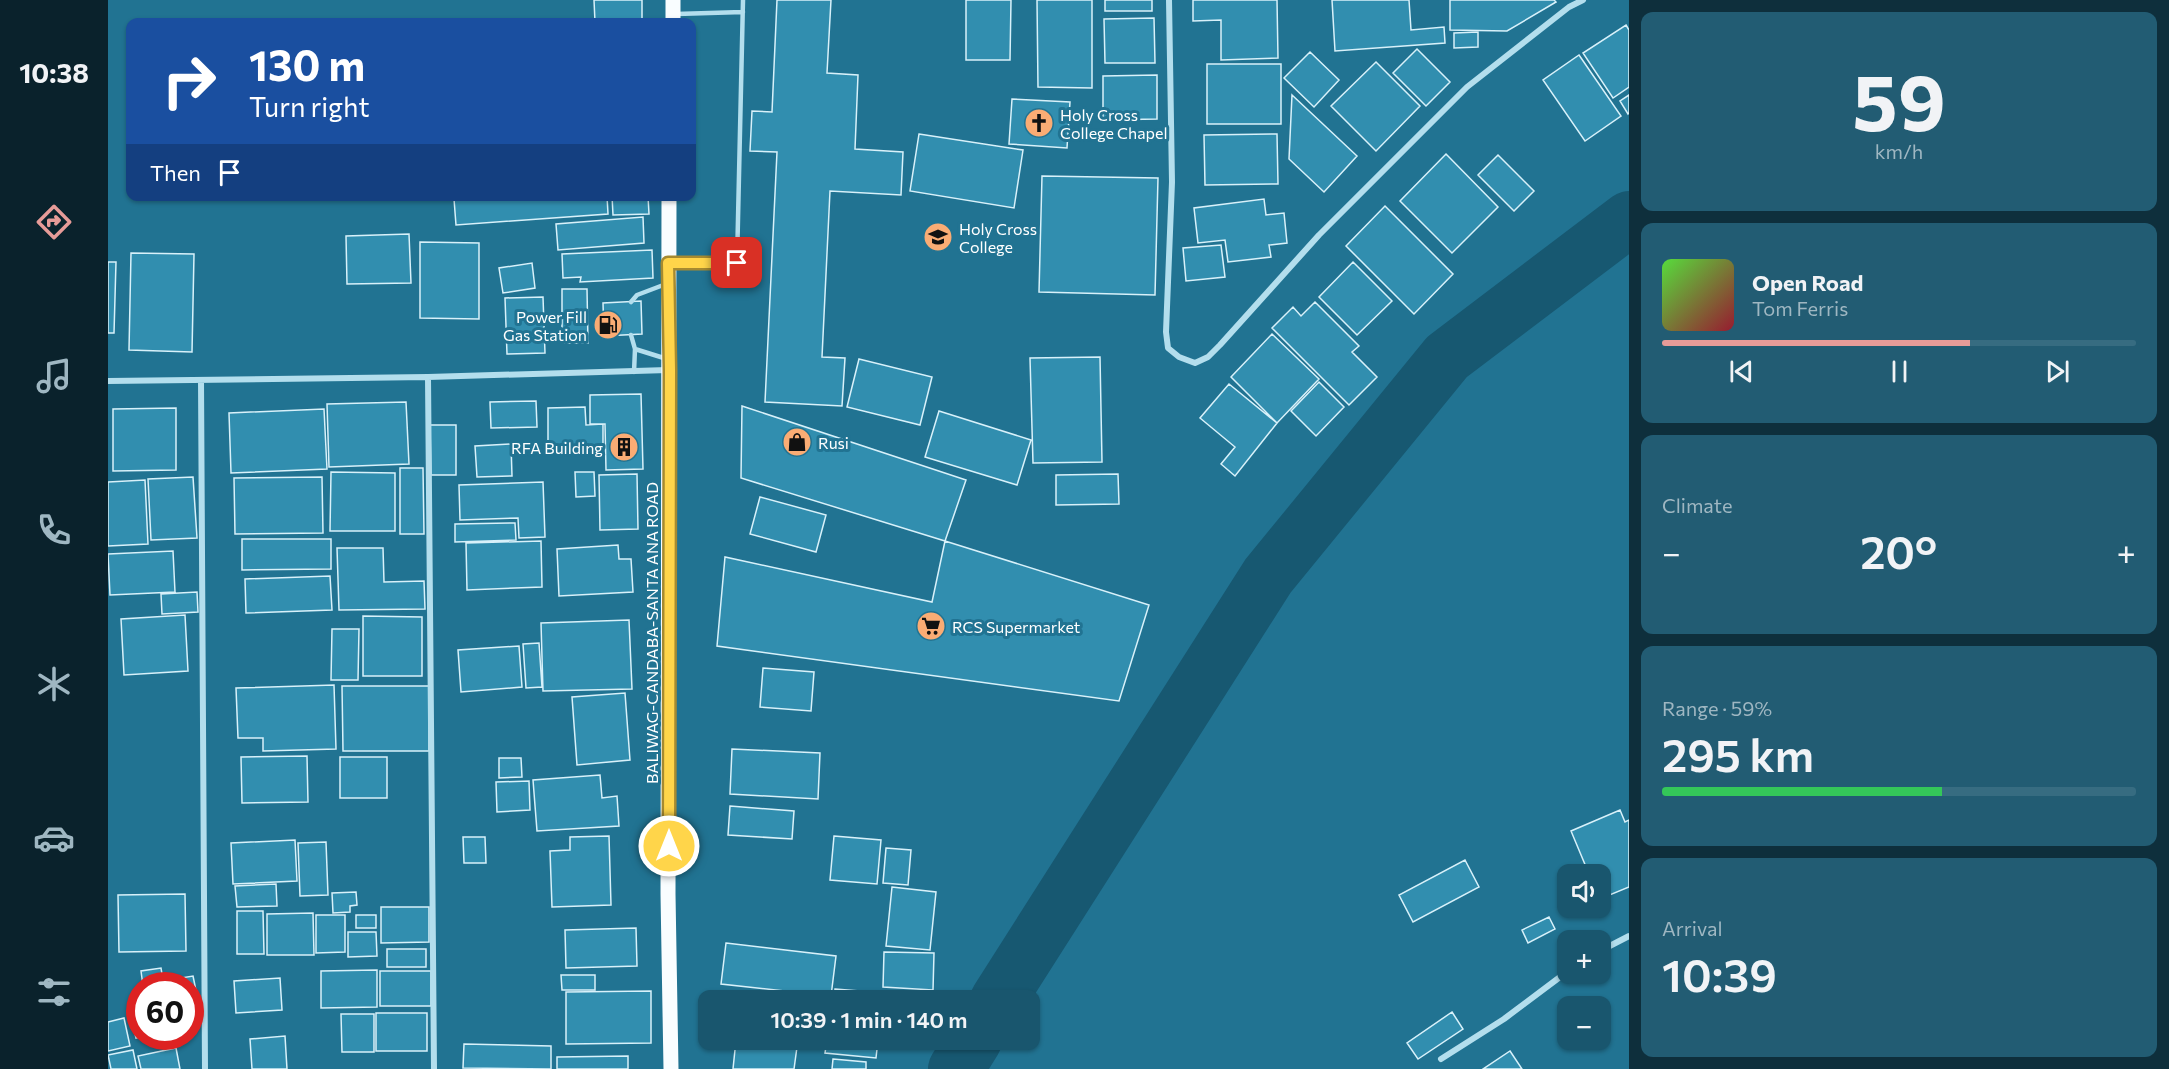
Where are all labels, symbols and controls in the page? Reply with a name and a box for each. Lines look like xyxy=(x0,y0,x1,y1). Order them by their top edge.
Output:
text: 130 m xyxy=(249,38,365,90)
icon: right xyxy=(150,42,228,120)
text: 59 xyxy=(1852,52,1946,147)
text: 10:38 xyxy=(19,56,89,89)
text: Turn right xyxy=(249,90,369,123)
place label: Holy Cross College Chapel xyxy=(1060,105,1168,142)
church icon: Holy Cross College Chapel xyxy=(1023,107,1055,139)
text: km/h xyxy=(1875,139,1923,163)
icon: arrive xyxy=(213,156,246,189)
text: Then xyxy=(150,159,201,186)
icon: directions xyxy=(33,201,75,243)
place label: Holy Cross College xyxy=(959,219,1037,256)
school or university icon: Holy Cross College xyxy=(922,221,954,253)
pin xyxy=(711,237,762,288)
icon: arrive xyxy=(720,246,753,279)
text: Open Road xyxy=(1752,269,1863,296)
text: Tom Ferris xyxy=(1752,296,1848,320)
place label: Power Fill Gas Station xyxy=(503,307,587,344)
fuel station icon: Power Fill Gas Station xyxy=(592,309,624,341)
icon: music xyxy=(33,355,75,397)
icon: previous xyxy=(1725,355,1758,388)
icon: pause xyxy=(1883,355,1916,388)
icon: next xyxy=(2041,355,2074,388)
shop icon: Rusi xyxy=(781,426,813,458)
building icon: RFA Building xyxy=(608,431,640,463)
place label: Rusi xyxy=(818,433,849,452)
place label: RFA Building xyxy=(511,438,603,457)
street label: BALIWAG-CANDABA-SANTA ANA ROAD xyxy=(642,482,661,784)
text: Climate xyxy=(1662,493,1732,517)
icon: phone xyxy=(33,509,75,551)
text: 20° xyxy=(1860,523,1937,578)
text: − xyxy=(1662,531,1681,572)
text: + xyxy=(2117,531,2136,572)
supermarket icon: RCS Supermarket xyxy=(915,610,947,642)
place label: RCS Supermarket xyxy=(952,617,1081,636)
icon: climate xyxy=(33,663,75,705)
text: Range · 59% xyxy=(1662,696,1772,720)
text: 295 km xyxy=(1662,726,1814,781)
position arrow xyxy=(637,814,701,878)
icon: car xyxy=(33,817,75,859)
map controls xyxy=(1557,864,1611,1050)
button: sound xyxy=(1557,864,1611,918)
text: Arrival xyxy=(1662,916,1723,940)
button: + xyxy=(1557,930,1611,984)
text: 10:39 xyxy=(1662,946,1777,1001)
icon: filters xyxy=(33,971,75,1013)
speed limit sign: 60 xyxy=(126,972,204,1050)
button: − xyxy=(1557,996,1611,1050)
text: 10:39 · 1 min · 140 m xyxy=(770,1006,968,1033)

